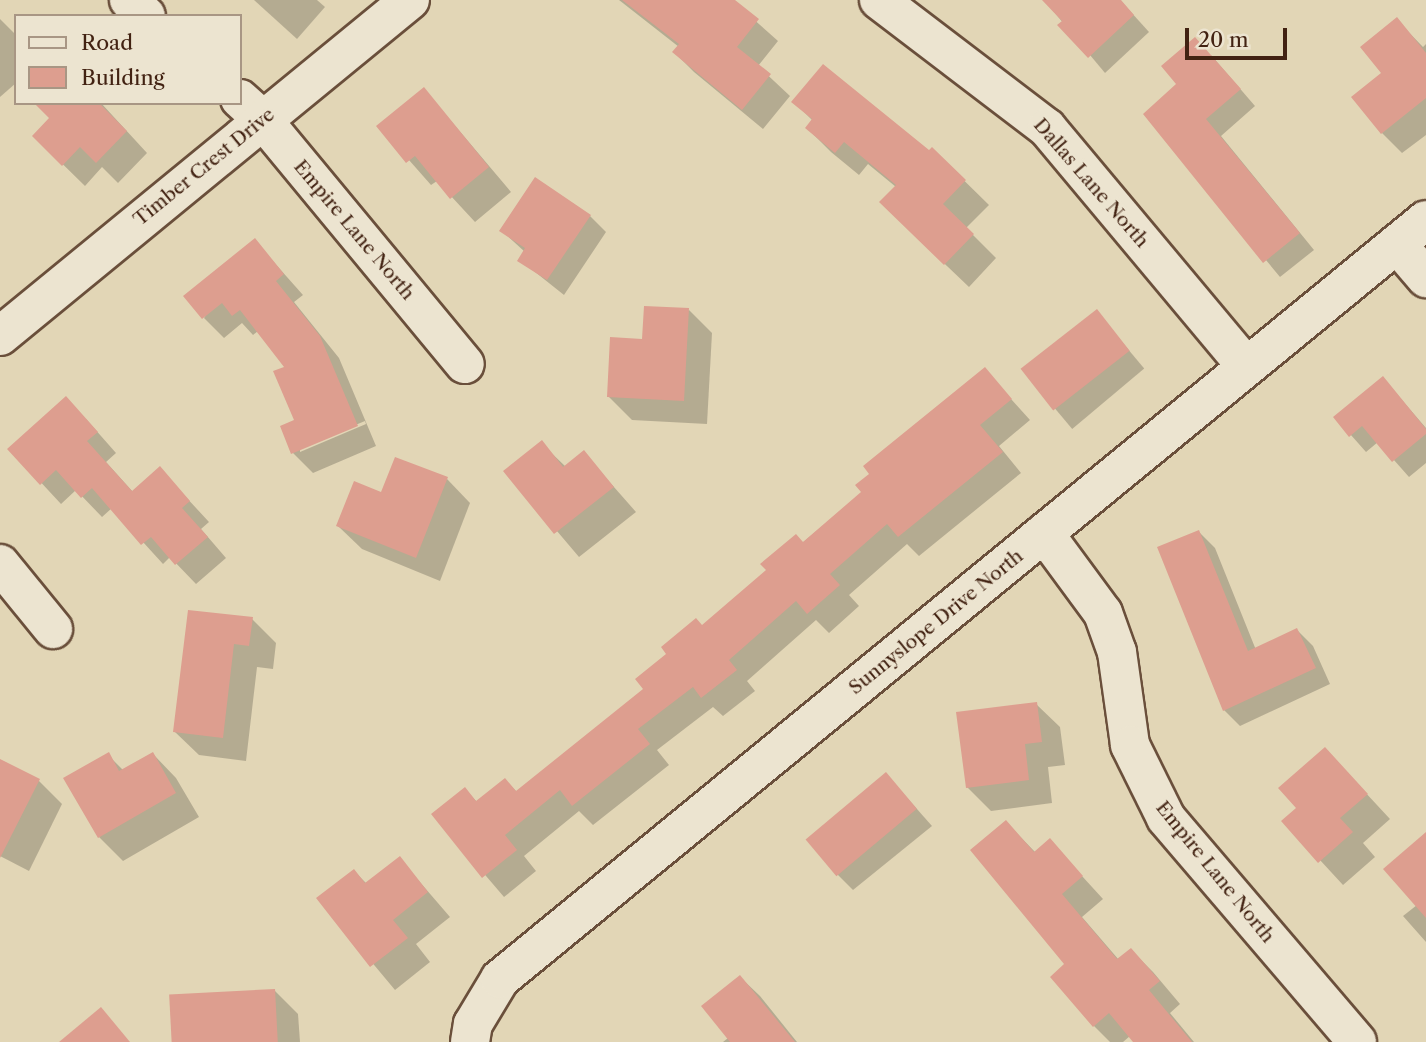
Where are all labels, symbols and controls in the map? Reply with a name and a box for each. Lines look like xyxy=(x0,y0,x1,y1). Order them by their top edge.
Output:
legend xyxy=(14,14,242,105)
scale bar xyxy=(1188,14,1290,58)
text: 20 m xyxy=(1198,27,1249,52)
text: Road xyxy=(81,30,133,55)
text: Building xyxy=(81,65,165,90)
street label: Timber Crest Drive xyxy=(129,103,279,231)
street label: Dallas Lane North xyxy=(1029,114,1153,252)
street label: Empire Lane North xyxy=(289,156,419,304)
street label: Sunnyslope Drive North xyxy=(844,545,1028,699)
street label: Empire Lane North xyxy=(1151,797,1279,947)

